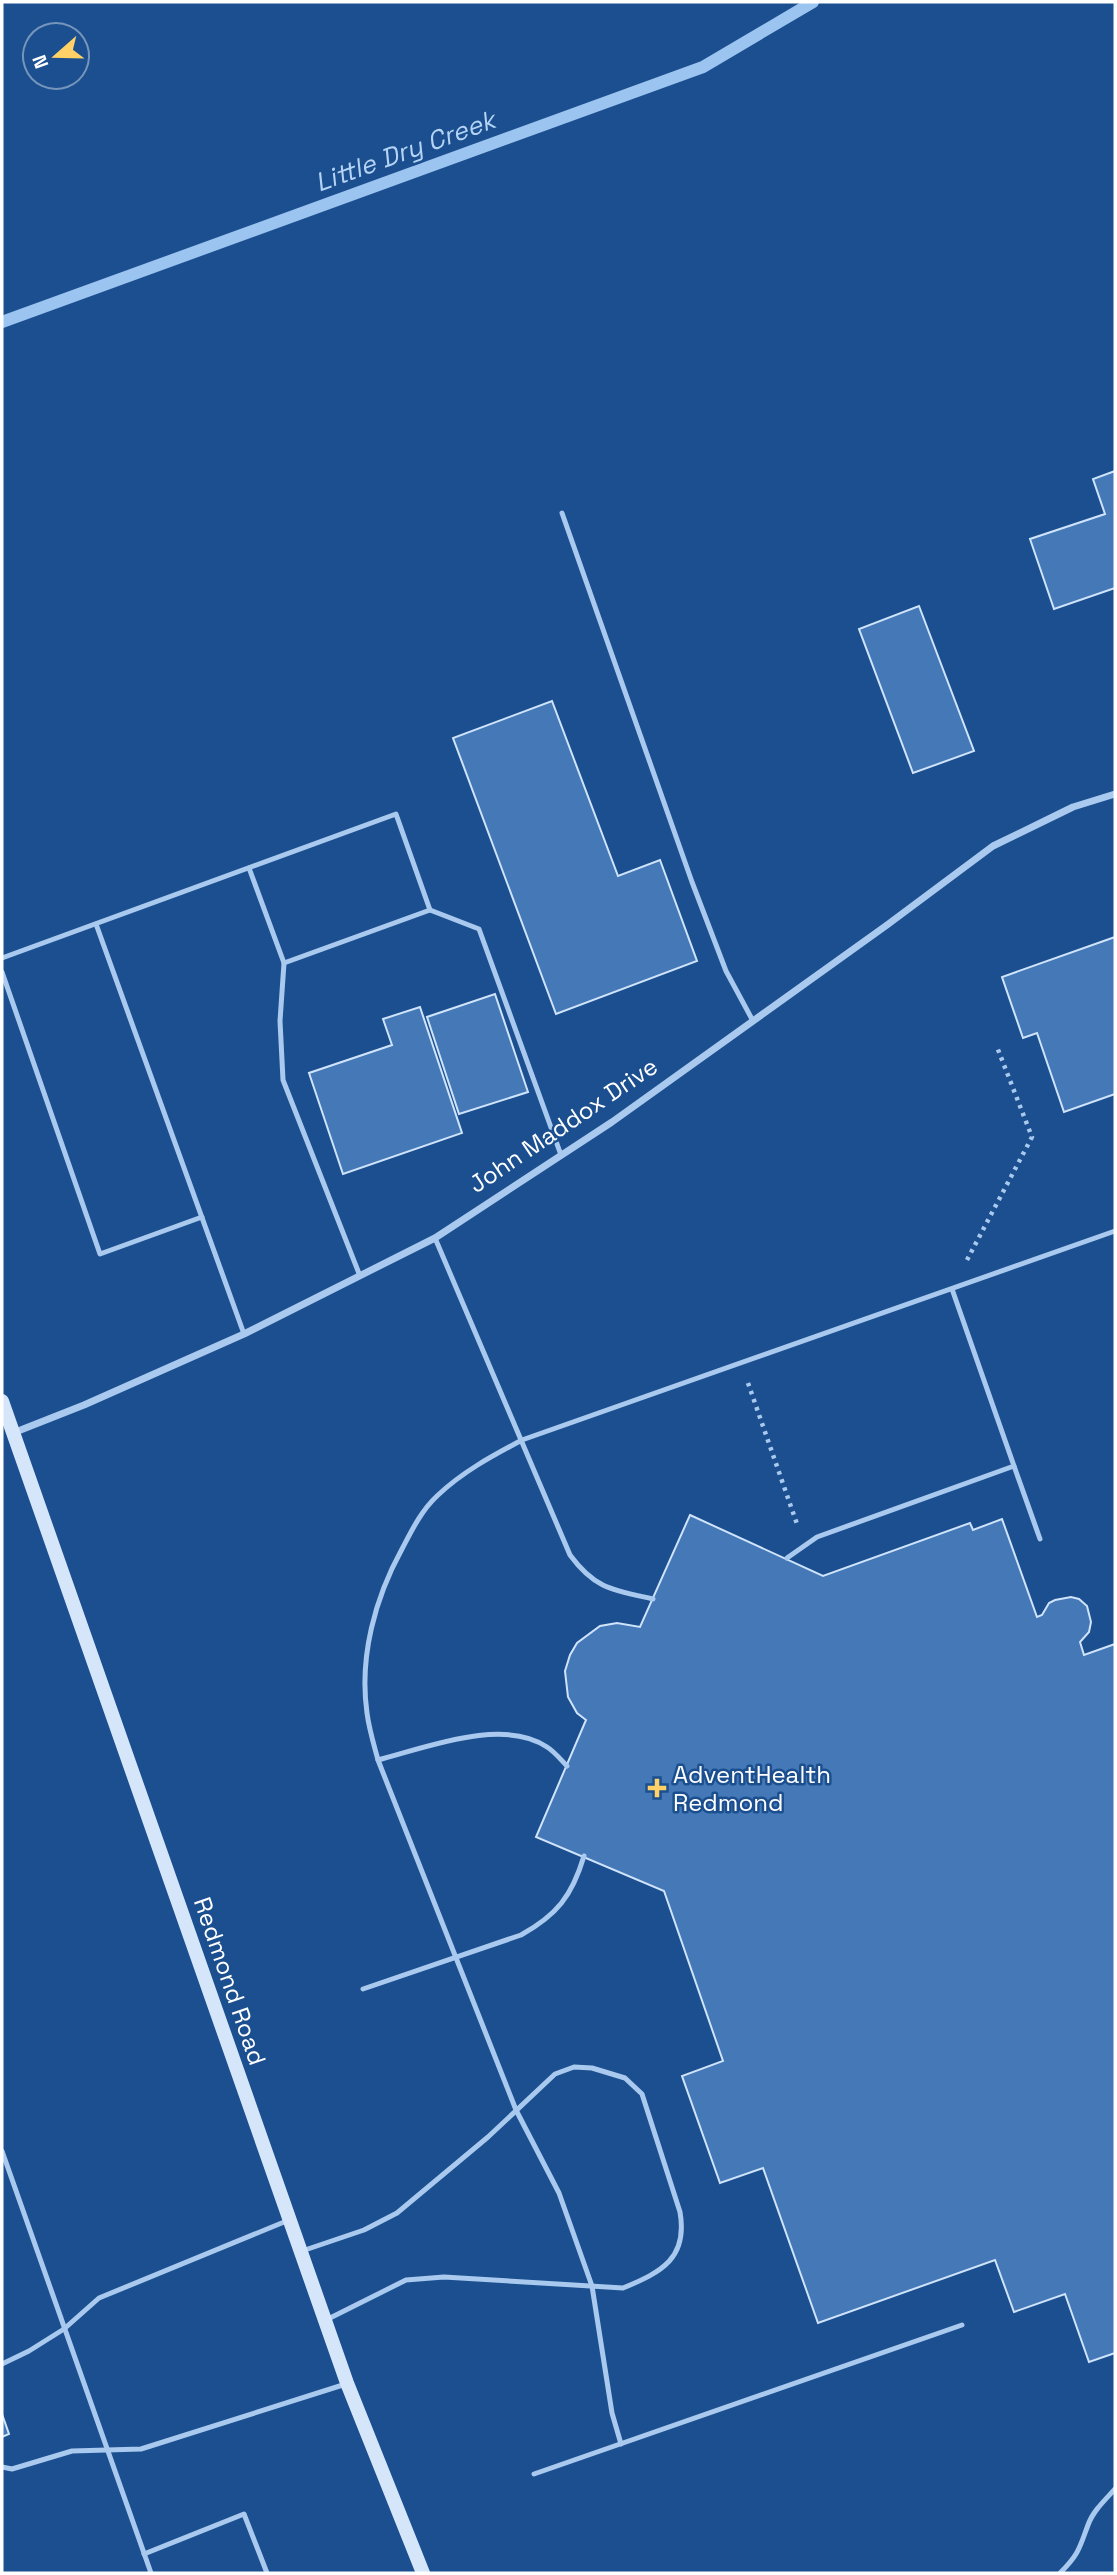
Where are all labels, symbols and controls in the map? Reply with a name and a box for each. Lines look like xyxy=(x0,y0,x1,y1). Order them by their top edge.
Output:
north arrow xyxy=(21,21,91,91)
text: N xyxy=(27,51,54,72)
water label: Little Dry Creek xyxy=(310,102,503,199)
street label: John Maddox Drive xyxy=(463,1050,663,1200)
place label: AdventHealth Redmond xyxy=(673,1759,831,1818)
marker: AdventHealth Redmond xyxy=(647,1778,667,1798)
street label: Redmond Road xyxy=(187,1893,273,2069)

